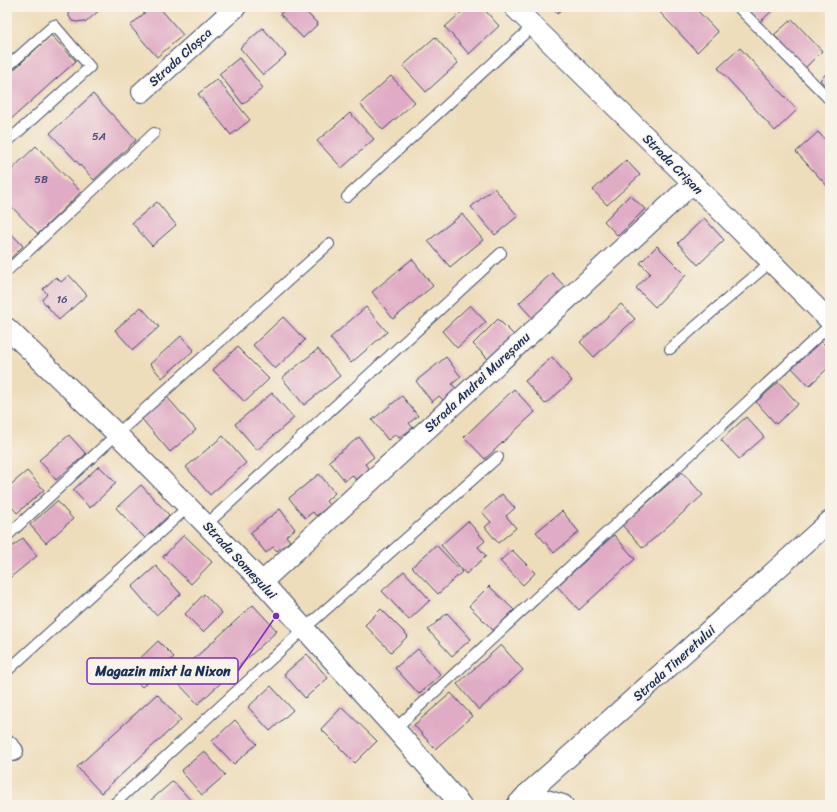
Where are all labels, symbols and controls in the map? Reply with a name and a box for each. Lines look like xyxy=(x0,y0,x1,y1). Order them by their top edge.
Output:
street label: Strada Cloșca xyxy=(143,21,218,92)
house number: 5A xyxy=(92,127,106,146)
street label: Strada Crișan xyxy=(637,128,709,200)
house number: 5B xyxy=(34,170,48,189)
house number: 16 xyxy=(57,290,67,309)
street label: Strada Andrei Mureșanu xyxy=(418,326,536,438)
street label: Strada Someșului xyxy=(197,515,283,605)
street label: Strada Tineretului xyxy=(627,619,721,707)
callout: Magazin mixt la Nixon xyxy=(87,658,238,684)
text: Magazin mixt la Nixon xyxy=(94,659,231,684)

